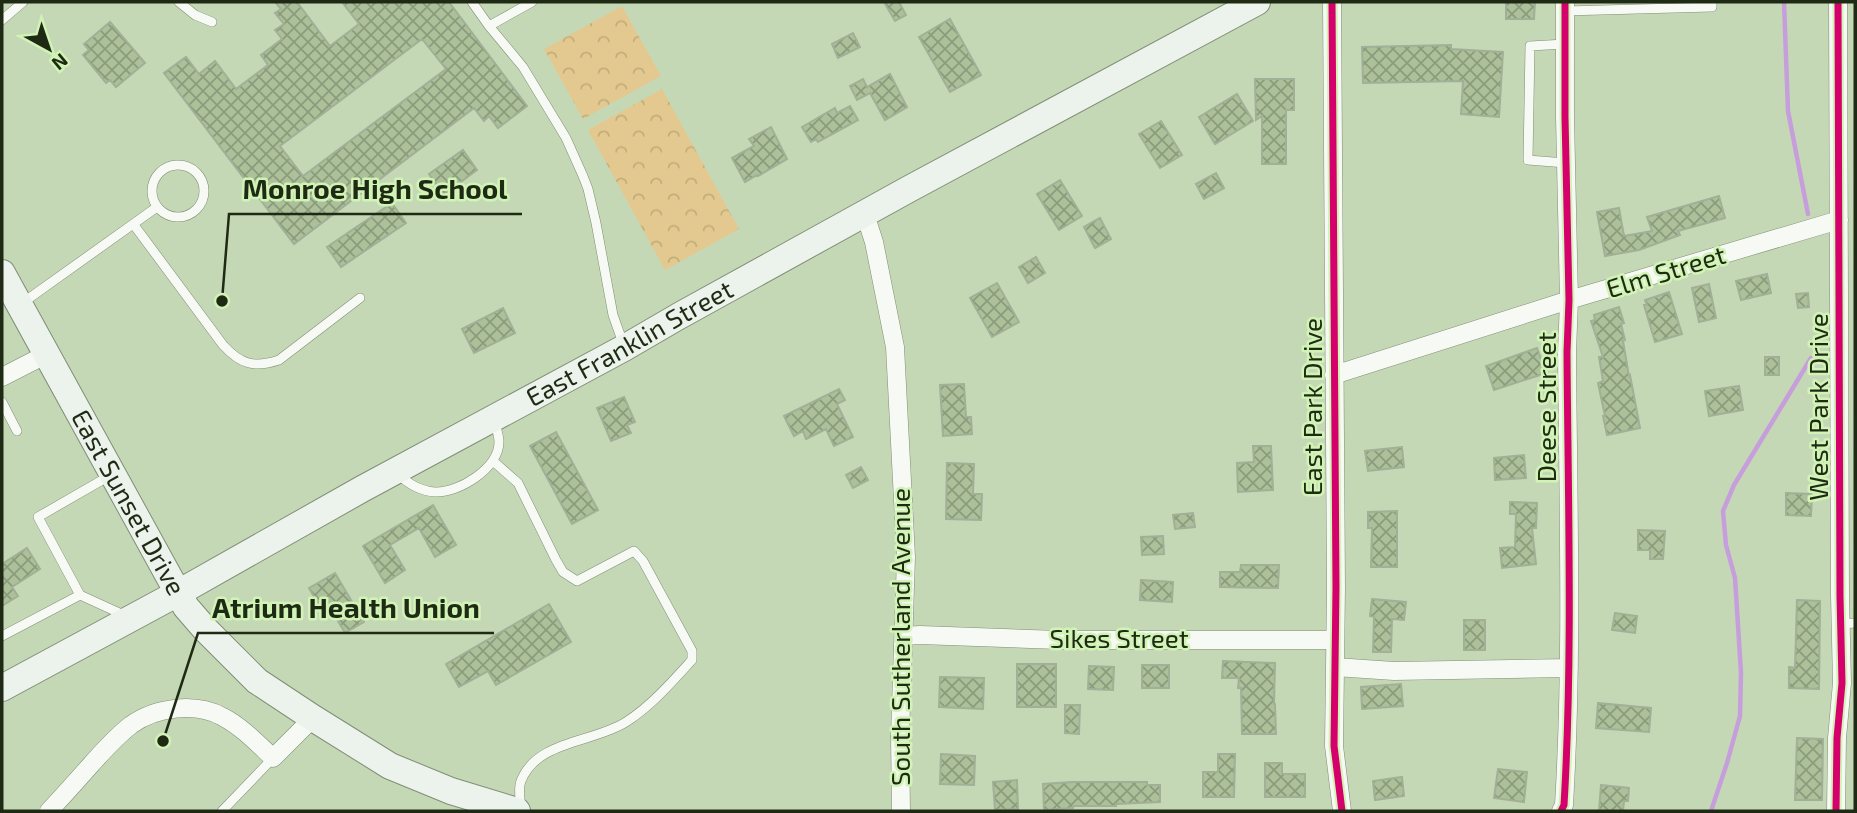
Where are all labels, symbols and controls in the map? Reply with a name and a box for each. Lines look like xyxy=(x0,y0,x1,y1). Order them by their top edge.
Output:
north arrow xyxy=(14,14,84,84)
text: N xyxy=(48,49,73,76)
callout: Monroe High School xyxy=(229,165,522,214)
text: Monroe High School xyxy=(243,171,508,205)
street label: Elm Street xyxy=(1602,238,1729,303)
street label: East Franklin Street xyxy=(520,272,738,412)
street label: West Park Drive xyxy=(1802,313,1833,501)
street label: East Park Drive xyxy=(1296,318,1327,496)
street label: Deese Street xyxy=(1530,332,1561,482)
street label: East Sunset Drive xyxy=(66,404,193,600)
street label: South Sutherland Avenue xyxy=(884,488,915,786)
callout: Atrium Health Union xyxy=(198,584,494,633)
text: Atrium Health Union xyxy=(212,590,480,624)
street label: Sikes Street xyxy=(1049,622,1189,653)

